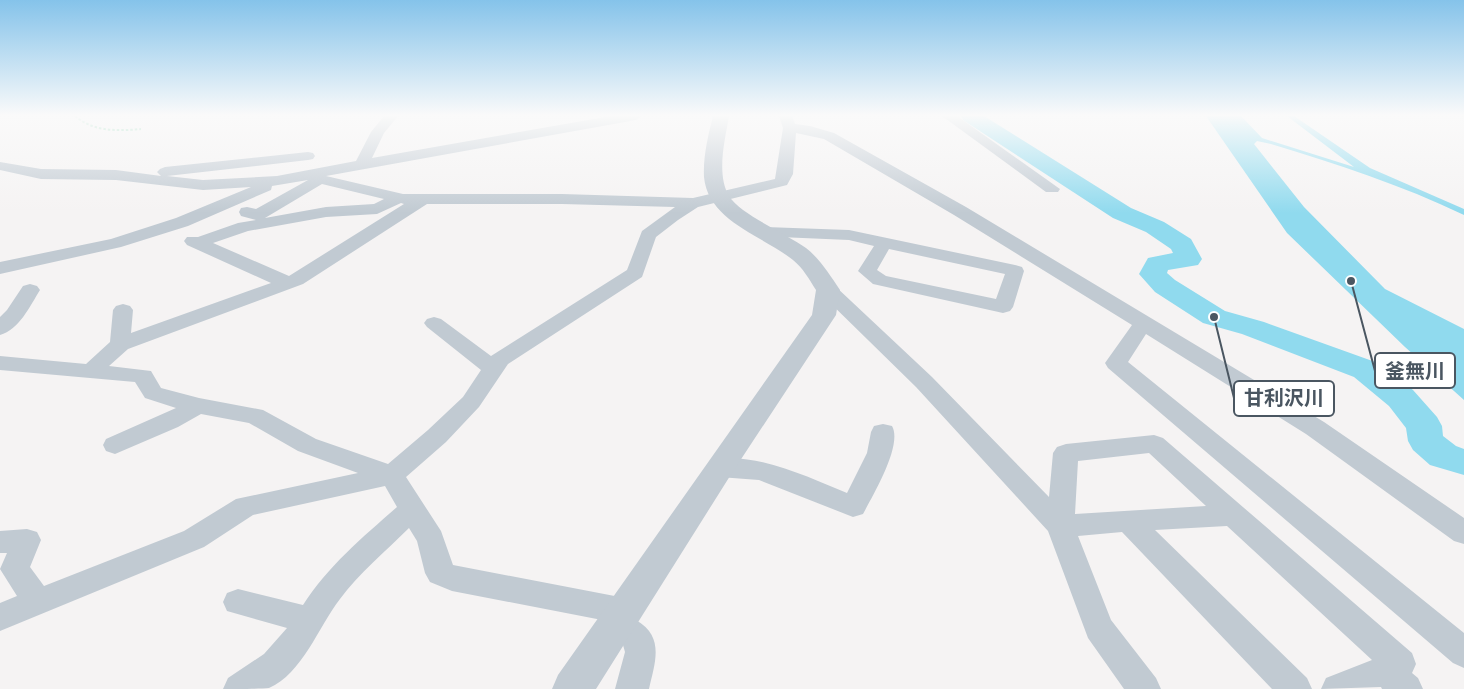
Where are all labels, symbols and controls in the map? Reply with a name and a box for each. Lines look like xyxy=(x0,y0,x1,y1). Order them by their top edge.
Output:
callout: 釜無川 xyxy=(1375,353,1455,388)
text: 釜無川 xyxy=(1385,359,1445,383)
callout: 甘利沢川 xyxy=(1234,381,1334,416)
text: 甘利沢川 xyxy=(1244,386,1324,410)

